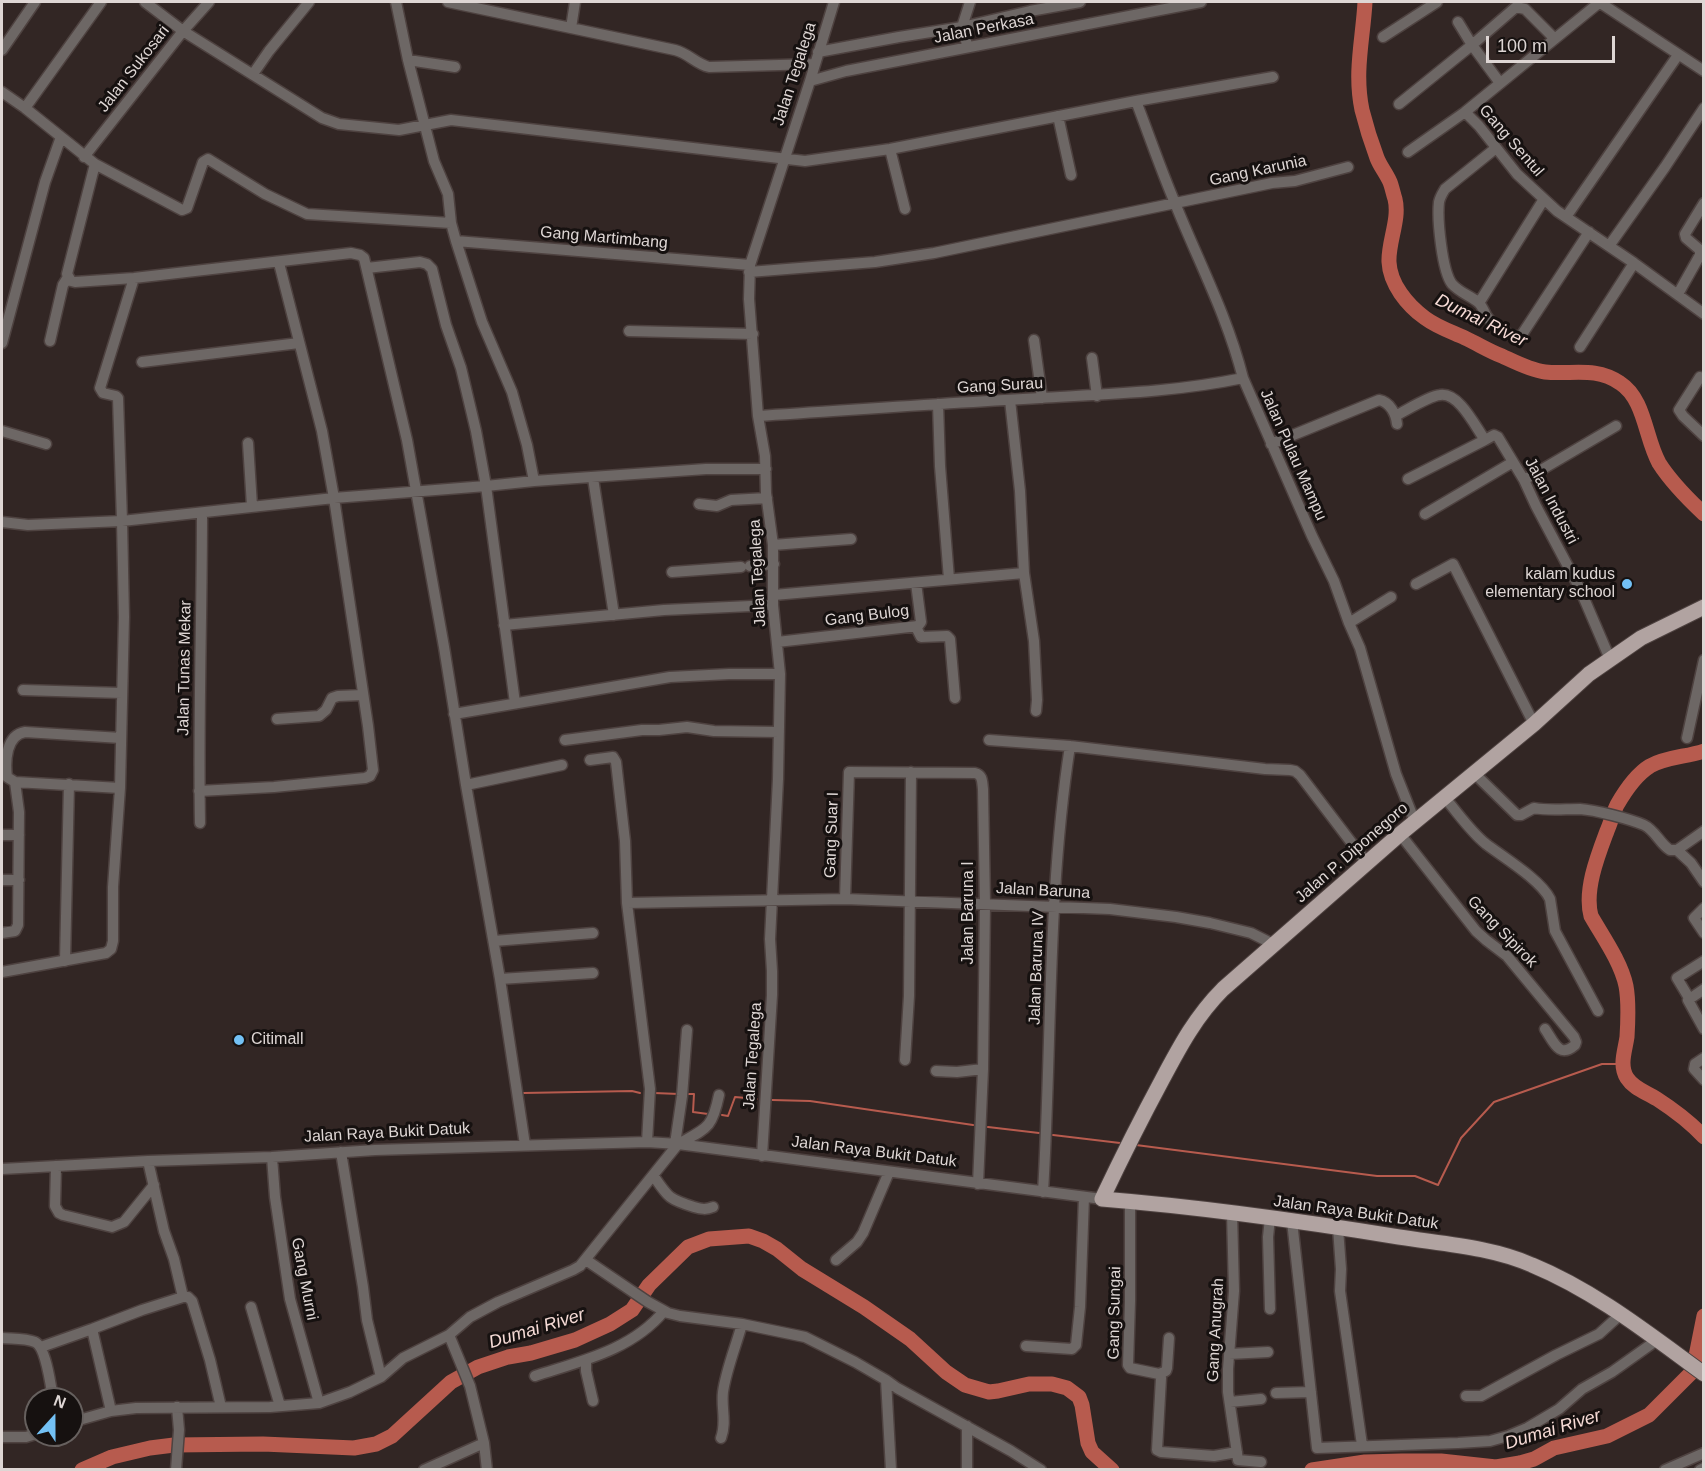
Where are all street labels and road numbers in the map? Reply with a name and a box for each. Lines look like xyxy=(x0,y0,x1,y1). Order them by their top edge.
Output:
street label: Jalan Perkasa xyxy=(932,10,1036,48)
street label: Jalan Tegalega xyxy=(769,20,821,128)
street label: Jalan Sukosari xyxy=(94,22,174,116)
street label: Gang Sentul xyxy=(1475,101,1547,181)
street label: Gang Karunia xyxy=(1208,151,1308,191)
street label: Gang Martimbang xyxy=(539,223,669,253)
street label: Gang Surau xyxy=(956,374,1044,398)
street label: Jalan Pulau Mampu xyxy=(1255,387,1331,523)
street label: Jalan Industri xyxy=(1520,454,1582,548)
street label: Jalan Tegalega xyxy=(746,519,770,627)
street label: Jalan Tunas Mekar xyxy=(174,600,196,736)
street label: Gang Bulog xyxy=(824,601,910,631)
street label: Gang Suar I xyxy=(821,792,843,878)
street label: Jalan P. Diponegoro xyxy=(1292,799,1412,907)
street label: Jalan Baruna I xyxy=(959,861,979,965)
street label: Jalan Baruna xyxy=(995,879,1091,903)
street label: Gang Sipirok xyxy=(1463,892,1541,972)
street label: Jalan Baruna IV xyxy=(1025,911,1049,1025)
street label: Jalan Tegalega xyxy=(740,1002,766,1110)
street label: Jalan Raya Bukit Datuk xyxy=(303,1119,471,1147)
street label: Jalan Raya Bukit Datuk xyxy=(790,1132,958,1172)
street label: Jalan Raya Bukit Datuk xyxy=(1272,1192,1440,1234)
street label: Gang Murni xyxy=(287,1236,321,1322)
street label: Gang Sungai xyxy=(1105,1266,1125,1360)
street label: Gang Anugrah xyxy=(1204,1278,1228,1382)

